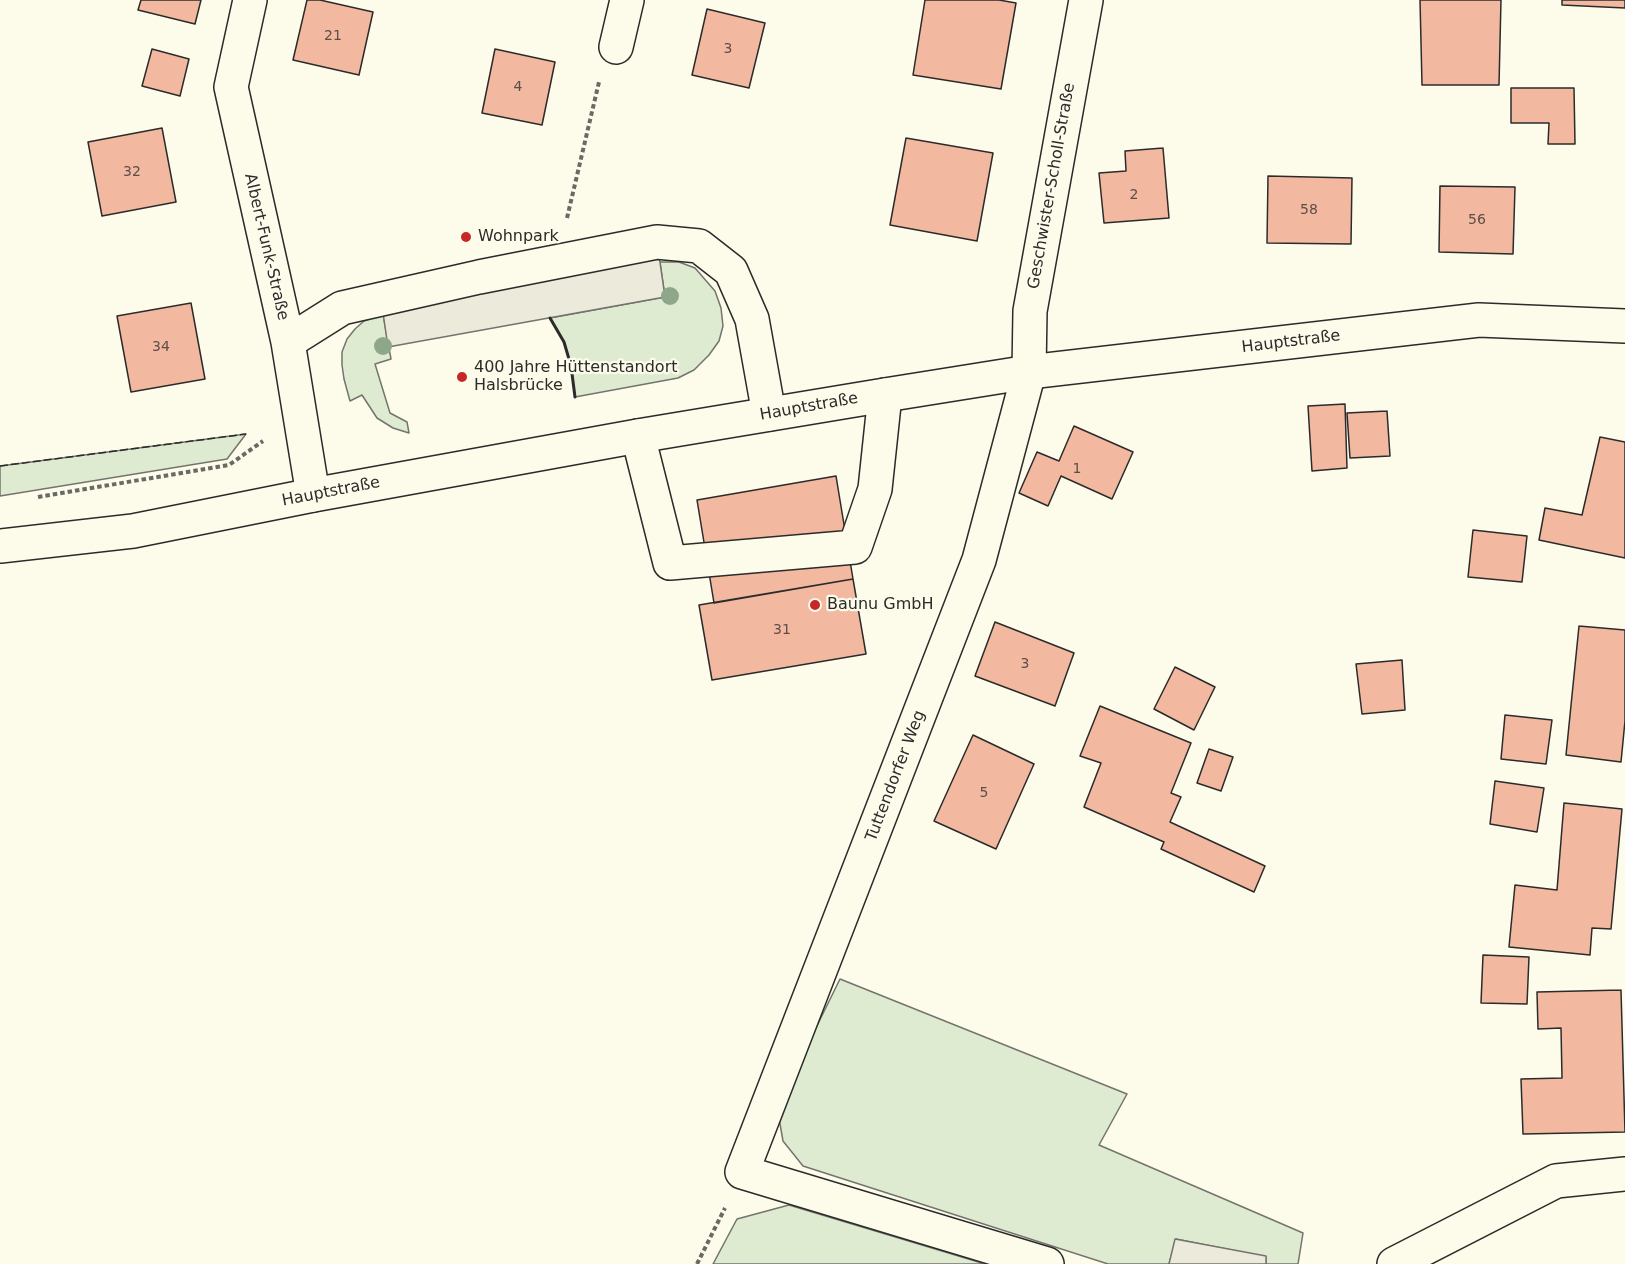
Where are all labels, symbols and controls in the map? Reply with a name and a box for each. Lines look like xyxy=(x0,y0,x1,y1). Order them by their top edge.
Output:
house number: 21 xyxy=(324,28,342,44)
house number: 3 xyxy=(724,41,732,57)
house number: 4 xyxy=(514,79,522,95)
street label: Geschwister-Scholl-Straße xyxy=(1024,81,1080,291)
house number: 32 xyxy=(123,164,141,180)
street label: Albert-Funk-Straße xyxy=(240,172,292,322)
house number: 2 xyxy=(1130,187,1138,203)
house number: 58 xyxy=(1300,202,1318,218)
house number: 56 xyxy=(1468,212,1486,228)
place label: Wohnpark xyxy=(478,227,559,247)
marker: Wohnpark xyxy=(459,230,473,244)
street label: Hauptstraße xyxy=(1241,326,1341,358)
house number: 34 xyxy=(152,339,170,355)
place label: 400 Jahre Hüttenstandort Halsbrücke xyxy=(474,358,678,396)
marker: 400 Jahre Hüttenstandort Halsbrücke xyxy=(455,370,469,384)
street label: Hauptstraße xyxy=(758,389,860,425)
house number: 1 xyxy=(1073,461,1081,477)
street label: Hauptstraße xyxy=(280,473,382,511)
place label: Baunu GmbH xyxy=(827,595,933,615)
marker: Baunu GmbH xyxy=(808,598,822,612)
house number: 31 xyxy=(773,622,791,638)
house number: 3 xyxy=(1021,656,1029,672)
street label: Tuttendorfer Weg xyxy=(862,708,930,844)
house number: 5 xyxy=(980,785,988,801)

